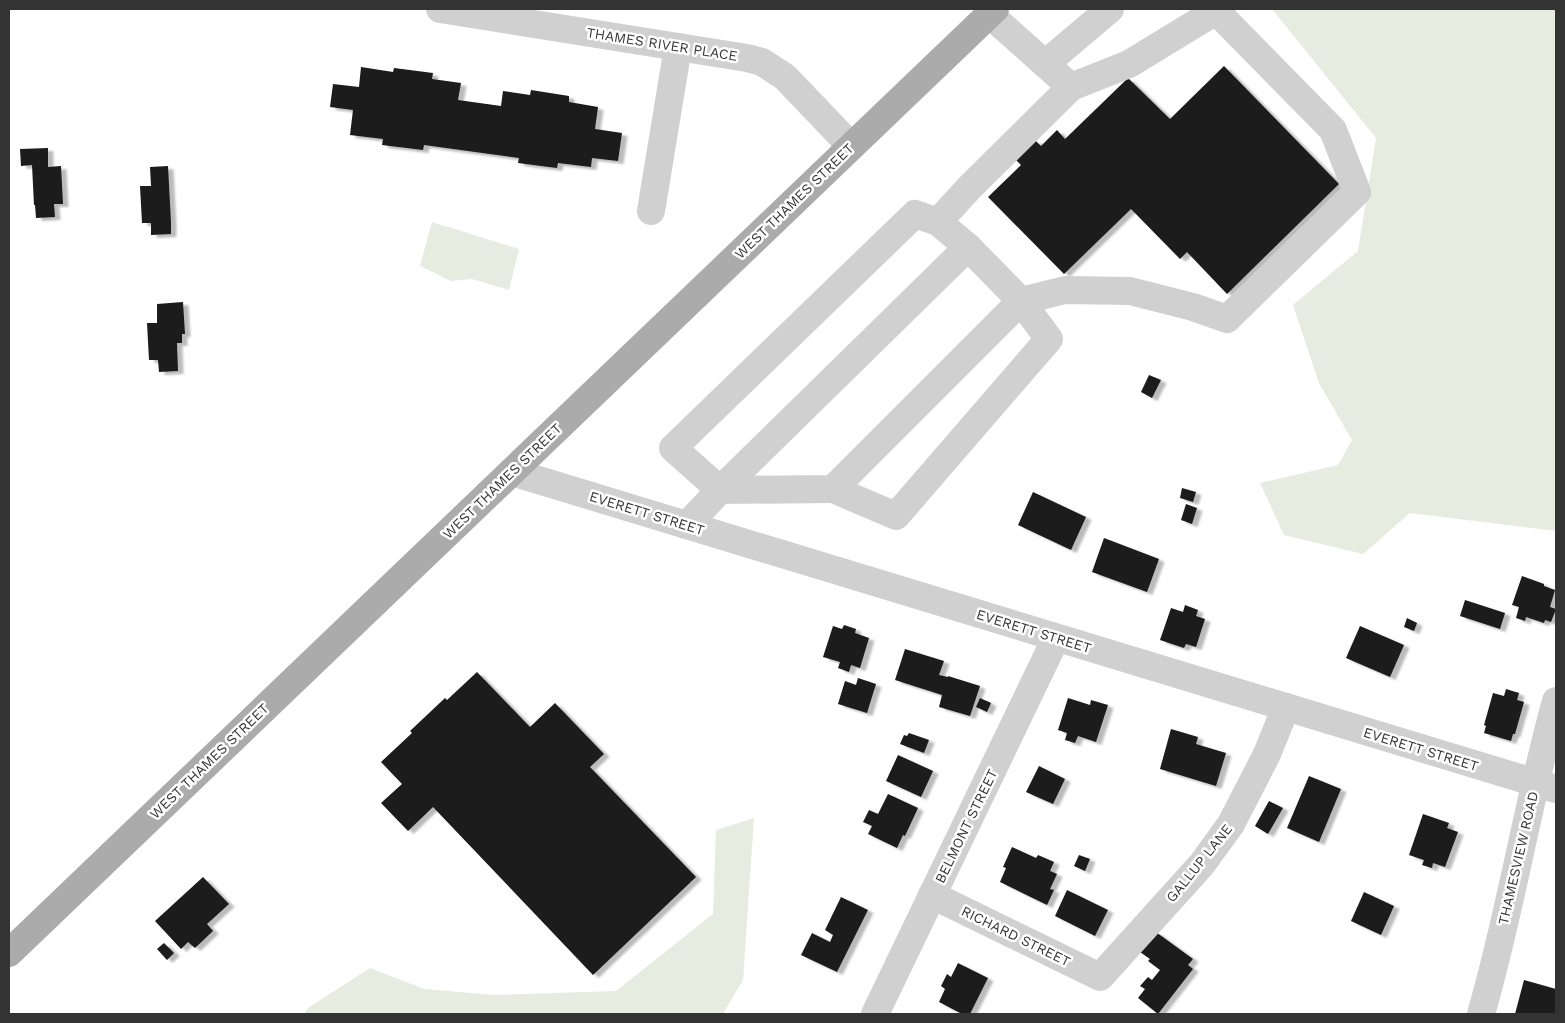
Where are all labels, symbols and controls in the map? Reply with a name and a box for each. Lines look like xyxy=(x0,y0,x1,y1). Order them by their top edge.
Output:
street label: THAMES RIVER PLACE xyxy=(585,24,739,64)
street label: WEST THAMES STREET xyxy=(731,140,857,262)
street label: WEST THAMES STREET xyxy=(439,420,565,542)
street label: EVERETT STREET xyxy=(588,488,707,538)
street label: EVERETT STREET xyxy=(975,606,1094,656)
street label: WEST THAMES STREET xyxy=(146,700,272,822)
street label: EVERETT STREET xyxy=(1362,724,1481,774)
street label: BELMONT STREET xyxy=(931,766,1001,886)
street label: THAMESVIEW ROAD xyxy=(1495,790,1541,926)
street label: GALLUP LANE xyxy=(1163,821,1235,905)
street label: RICHARD STREET xyxy=(959,903,1074,970)

